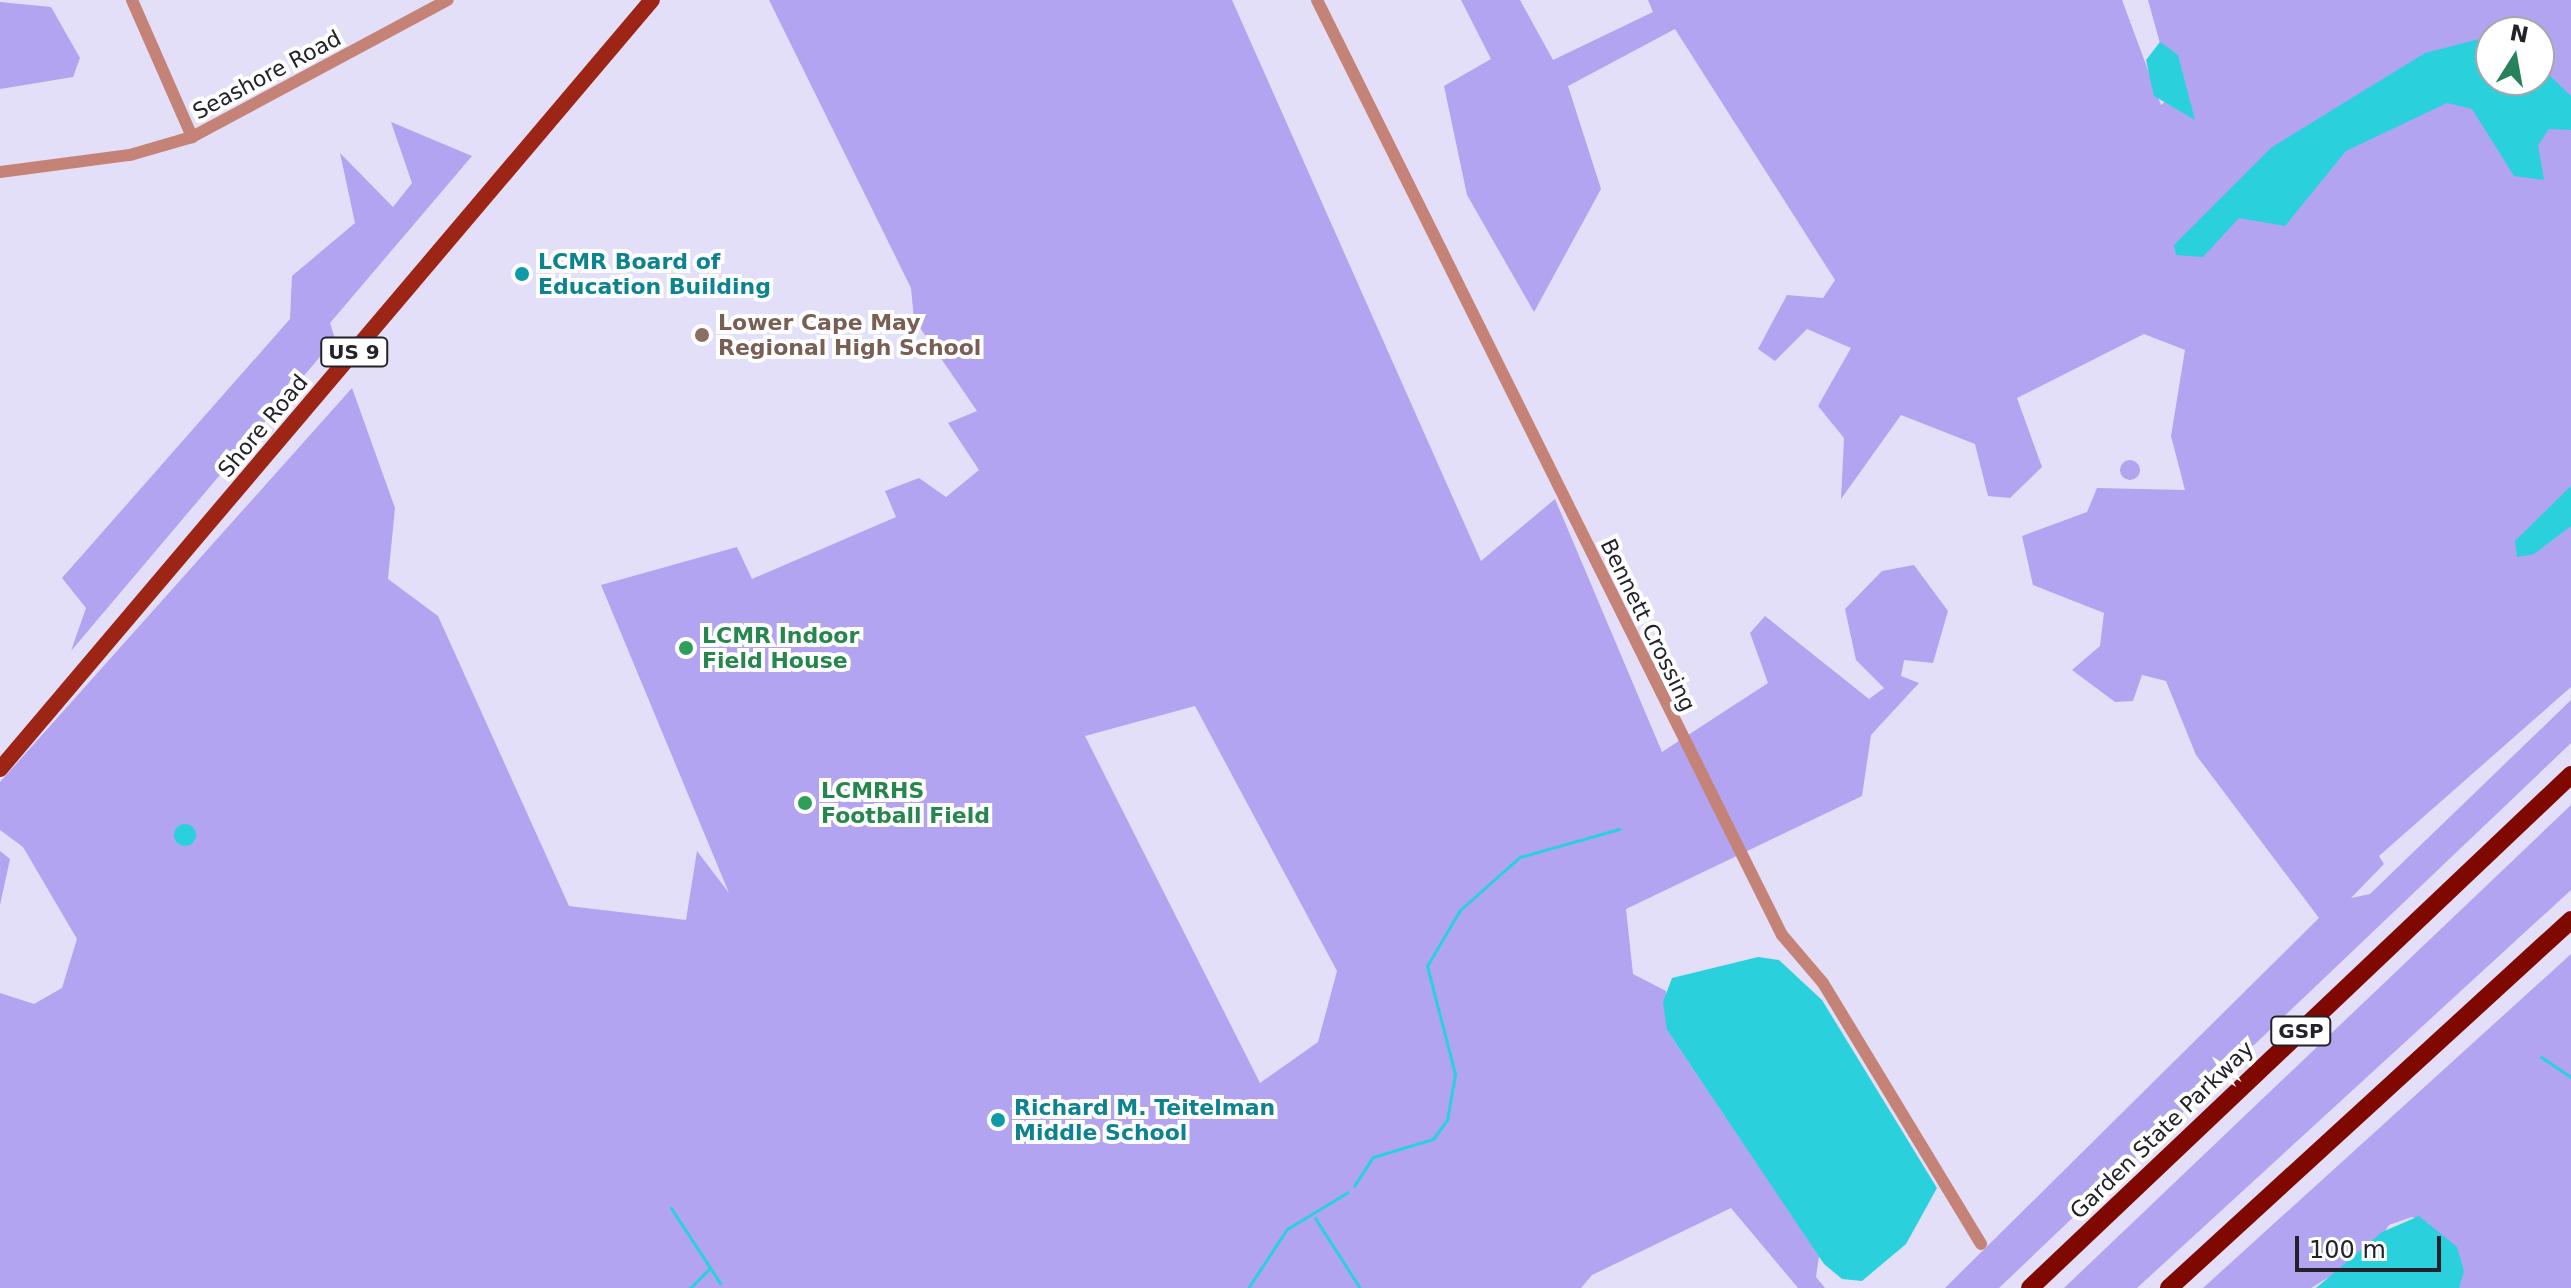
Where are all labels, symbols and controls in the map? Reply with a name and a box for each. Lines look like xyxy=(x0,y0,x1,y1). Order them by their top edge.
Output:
north arrow xyxy=(2475,16,2555,96)
text: N xyxy=(2508,20,2531,48)
street label: Seashore Road xyxy=(188,25,346,125)
place label: LCMR Board of Education Building xyxy=(538,248,771,300)
marker: LCMR Board of Education Building xyxy=(513,265,531,283)
place label: Lower Cape May Regional High School xyxy=(718,309,981,360)
marker: Lower Cape May Regional High School xyxy=(693,326,711,344)
road number: US 9 xyxy=(320,336,388,368)
street label: Shore Road xyxy=(213,369,313,483)
street label: Bennett Crossing xyxy=(1595,534,1701,716)
place label: LCMR Indoor Field House xyxy=(702,622,859,674)
marker: LCMR Indoor Field House xyxy=(677,639,695,657)
place label: LCMRHS Football Field xyxy=(821,777,990,828)
marker: LCMRHS Football Field xyxy=(796,794,814,812)
road number: GSP xyxy=(2269,1015,2333,1047)
street label: Garden State Parkway xyxy=(2065,1035,2259,1225)
place label: Richard M. Teitelman Middle School xyxy=(1014,1094,1275,1146)
marker: Richard M. Teitelman Middle School xyxy=(989,1111,1007,1129)
scale bar xyxy=(2299,1220,2445,1270)
text: 100 m xyxy=(2309,1236,2386,1264)

